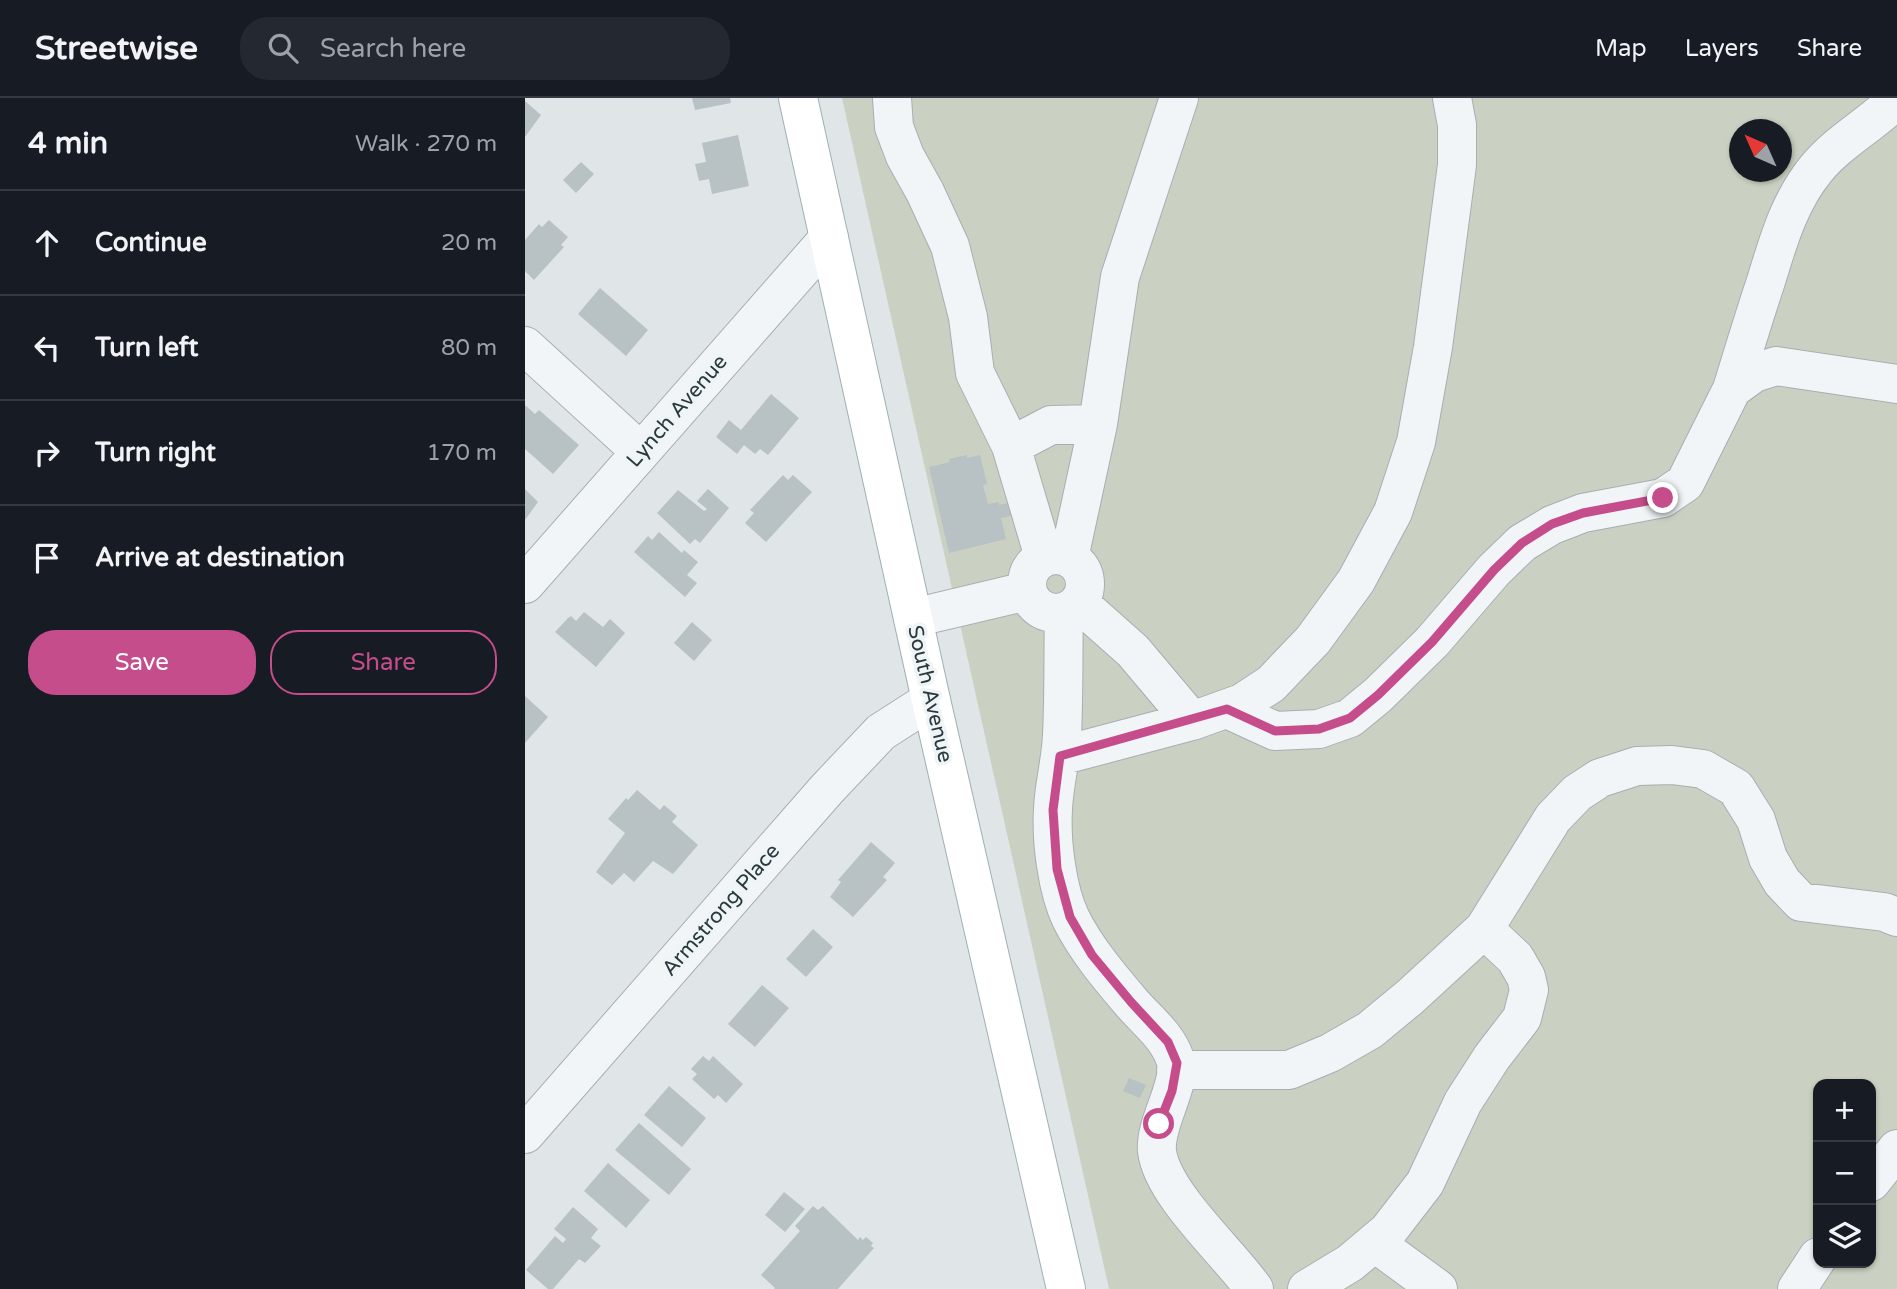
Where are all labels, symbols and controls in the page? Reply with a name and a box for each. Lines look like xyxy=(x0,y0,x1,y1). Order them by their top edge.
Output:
search box xyxy=(240,17,730,80)
text: Streetwise xyxy=(35,29,198,68)
icon: search xyxy=(264,29,302,67)
text: Search here xyxy=(320,33,466,64)
text: Map xyxy=(1595,34,1647,63)
text: Layers xyxy=(1685,34,1759,63)
text: Share xyxy=(1797,34,1862,63)
north arrow xyxy=(1729,119,1792,182)
text: 4 min xyxy=(28,125,108,162)
text: Walk · 270 m xyxy=(355,130,497,158)
icon: ahead xyxy=(28,224,66,262)
text: Continue xyxy=(95,227,207,258)
text: 20 m xyxy=(441,229,497,257)
icon: left xyxy=(28,329,66,367)
text: Turn left xyxy=(95,332,198,363)
text: 80 m xyxy=(441,334,497,362)
street label: Lynch Avenue xyxy=(621,350,733,472)
icon: right xyxy=(28,434,66,472)
text: Turn right xyxy=(95,437,216,468)
text: 170 m xyxy=(427,439,497,467)
route end xyxy=(1647,482,1678,513)
icon: arrive xyxy=(28,539,66,577)
text: Arrive at destination xyxy=(95,542,345,573)
street label: South Avenue xyxy=(902,623,958,765)
button: Save xyxy=(28,630,256,695)
button: Share xyxy=(270,630,497,695)
street label: Armstrong Place xyxy=(657,839,785,981)
map controls xyxy=(1813,1079,1876,1268)
button: + xyxy=(1813,1079,1876,1142)
route start xyxy=(1143,1108,1174,1139)
button: − xyxy=(1813,1142,1876,1205)
button: layers xyxy=(1813,1205,1876,1268)

